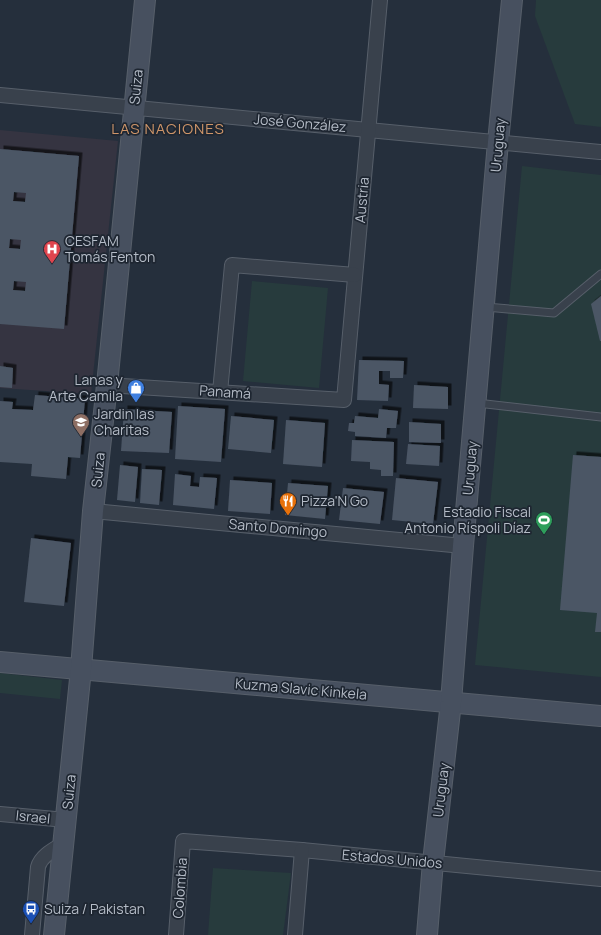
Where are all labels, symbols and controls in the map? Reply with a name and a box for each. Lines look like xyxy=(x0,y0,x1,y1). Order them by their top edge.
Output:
street label: Suiza xyxy=(124,69,147,105)
street label: José González xyxy=(253,109,347,136)
street label: Uruguay xyxy=(486,116,509,173)
district label: LAS NACIONES xyxy=(111,118,225,139)
street label: Austria xyxy=(350,176,373,224)
place label: CESFAM Tomás Fenton xyxy=(65,231,155,266)
hospital icon: CESFAM Tomás Fenton xyxy=(42,239,62,264)
place label: Lanas y Arte Camila xyxy=(49,370,124,405)
shop icon: Lanas y Arte Camila xyxy=(126,378,146,403)
street label: Panamá xyxy=(199,380,251,403)
place label: Jardin las Charitas xyxy=(94,404,154,439)
school or university icon: Jardin las Charitas xyxy=(71,412,91,437)
street label: Uruguay xyxy=(458,439,481,496)
street label: Suiza xyxy=(86,452,109,488)
restaurant icon: Pizza'N Go xyxy=(278,491,298,516)
place label: Pizza'N Go xyxy=(301,491,368,510)
place label: Estadio Fiscal Antonio Ríspoli Díaz xyxy=(404,502,531,537)
sports icon: Estadio Fiscal Antonio Ríspoli Díaz xyxy=(534,510,554,535)
street label: Santo Domingo xyxy=(228,514,328,541)
street label: Kuzma Slavic Kinkela xyxy=(234,673,368,704)
street label: Uruguay xyxy=(428,761,453,818)
street label: Suiza xyxy=(57,774,80,810)
street label: Israel xyxy=(15,805,51,828)
street label: Estados Unidos xyxy=(341,845,443,872)
street label: Colombia xyxy=(168,857,191,919)
bus stop icon: Suiza / Pakistan xyxy=(21,899,41,924)
place label: Suiza / Pakistan xyxy=(44,899,145,918)

